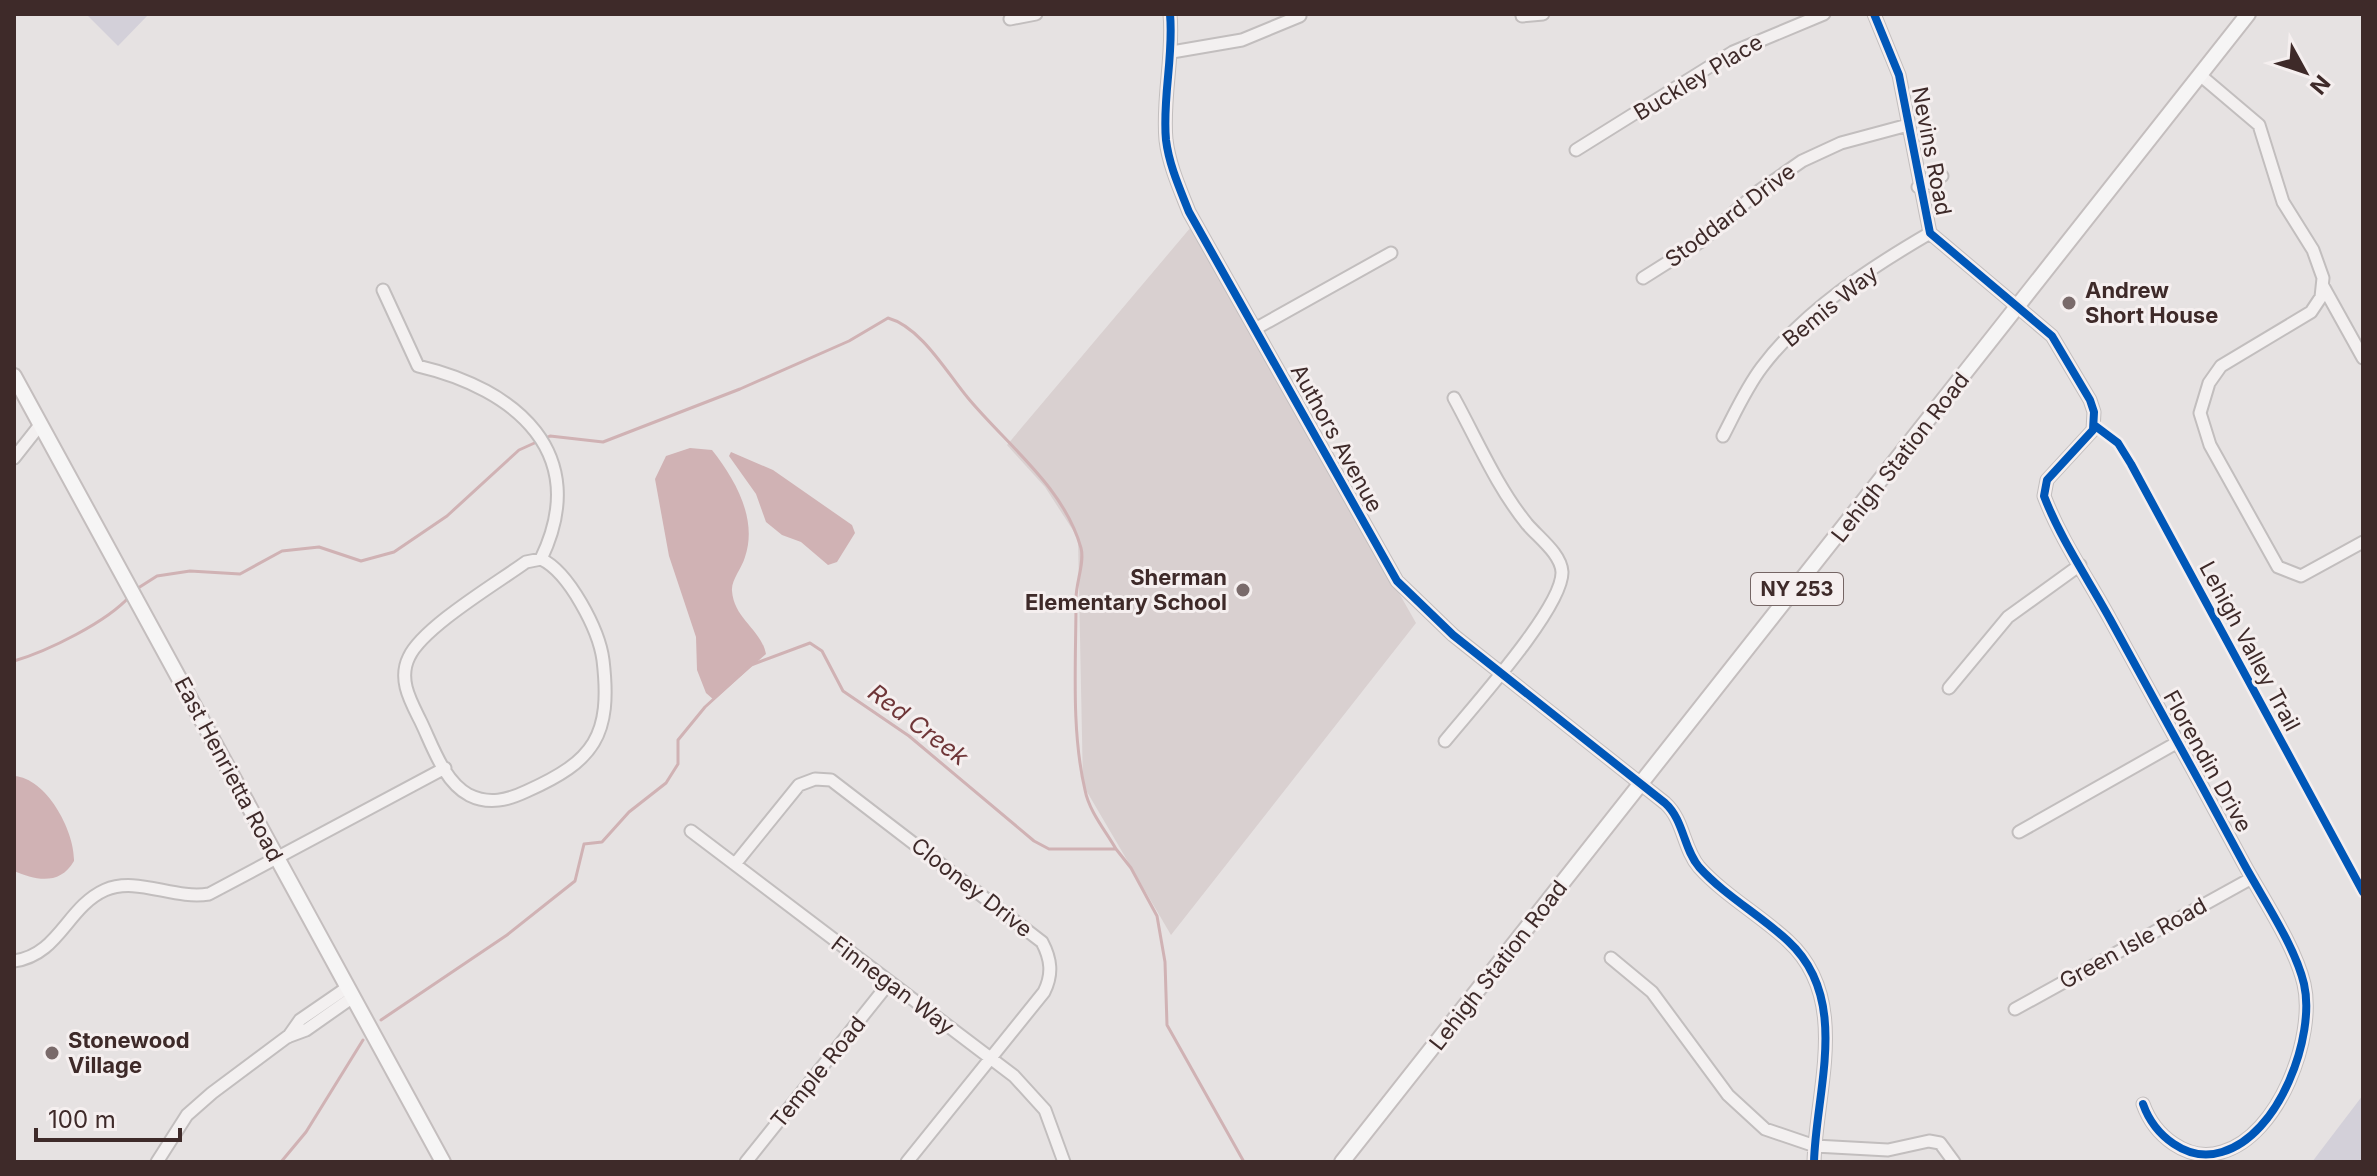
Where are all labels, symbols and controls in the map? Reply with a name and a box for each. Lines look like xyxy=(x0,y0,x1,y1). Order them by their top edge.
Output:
street label: Buckley Place xyxy=(1629,28,1767,126)
north arrow xyxy=(2265,32,2345,112)
text: N xyxy=(2305,70,2336,100)
street label: Nevins Road xyxy=(1907,84,1957,218)
street label: Stoddard Drive xyxy=(1660,158,1800,272)
street label: Bemis Way xyxy=(1777,260,1883,352)
place label: Andrew Short House xyxy=(2085,277,2218,328)
marker: Andrew Short House xyxy=(2060,294,2078,312)
street label: Authors Avenue xyxy=(1286,360,1388,516)
street label: Lehigh Station Road xyxy=(1826,367,1974,547)
street label: Lehigh Valley Trail xyxy=(2194,557,2306,735)
place label: Sherman Elementary School xyxy=(1025,564,1227,615)
road number: NY 253 xyxy=(1751,573,1843,605)
marker: Sherman Elementary School xyxy=(1234,581,1252,599)
street label: East Henrietta Road xyxy=(169,672,289,866)
water label: Red Creek xyxy=(863,678,975,772)
street label: Florendin Drive xyxy=(2158,686,2258,836)
street label: Clooney Drive xyxy=(906,832,1038,942)
street label: Lehigh Station Road xyxy=(1424,875,1572,1055)
street label: Green Isle Road xyxy=(2055,892,2211,994)
street label: Finnegan Way xyxy=(826,930,960,1040)
street label: Temple Road xyxy=(765,1011,871,1133)
place label: Stonewood Village xyxy=(68,1027,190,1078)
marker: Stonewood Village xyxy=(43,1044,61,1062)
scale bar xyxy=(36,1092,180,1142)
text: 100 m xyxy=(48,1105,116,1134)

